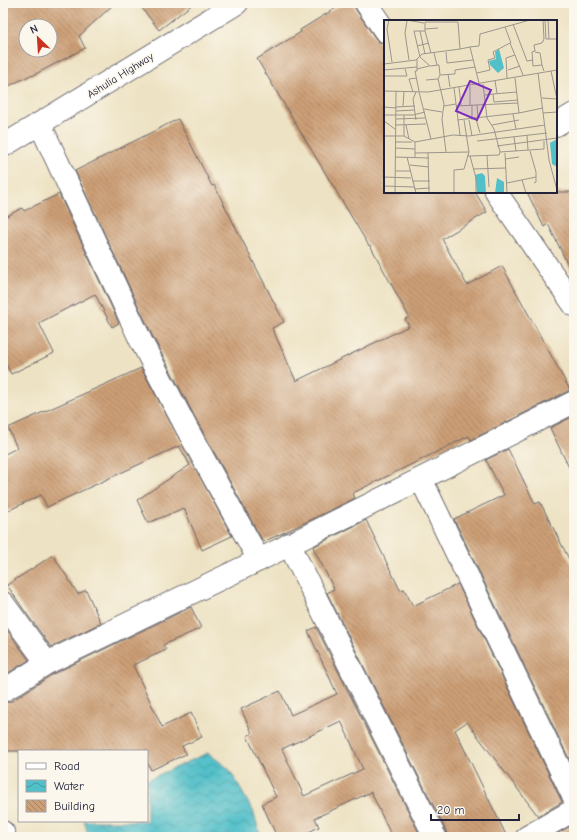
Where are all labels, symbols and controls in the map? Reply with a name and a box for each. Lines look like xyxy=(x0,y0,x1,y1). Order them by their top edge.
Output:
north arrow xyxy=(18,18,58,58)
inset map xyxy=(384,20,557,193)
text: N xyxy=(28,22,40,37)
street label: Ashulia Highway xyxy=(85,50,156,101)
legend xyxy=(18,750,148,822)
text: Road xyxy=(54,759,80,773)
text: Water xyxy=(54,779,84,793)
scale bar xyxy=(431,796,519,822)
text: Building xyxy=(54,799,95,813)
text: 20 m xyxy=(437,803,465,817)

